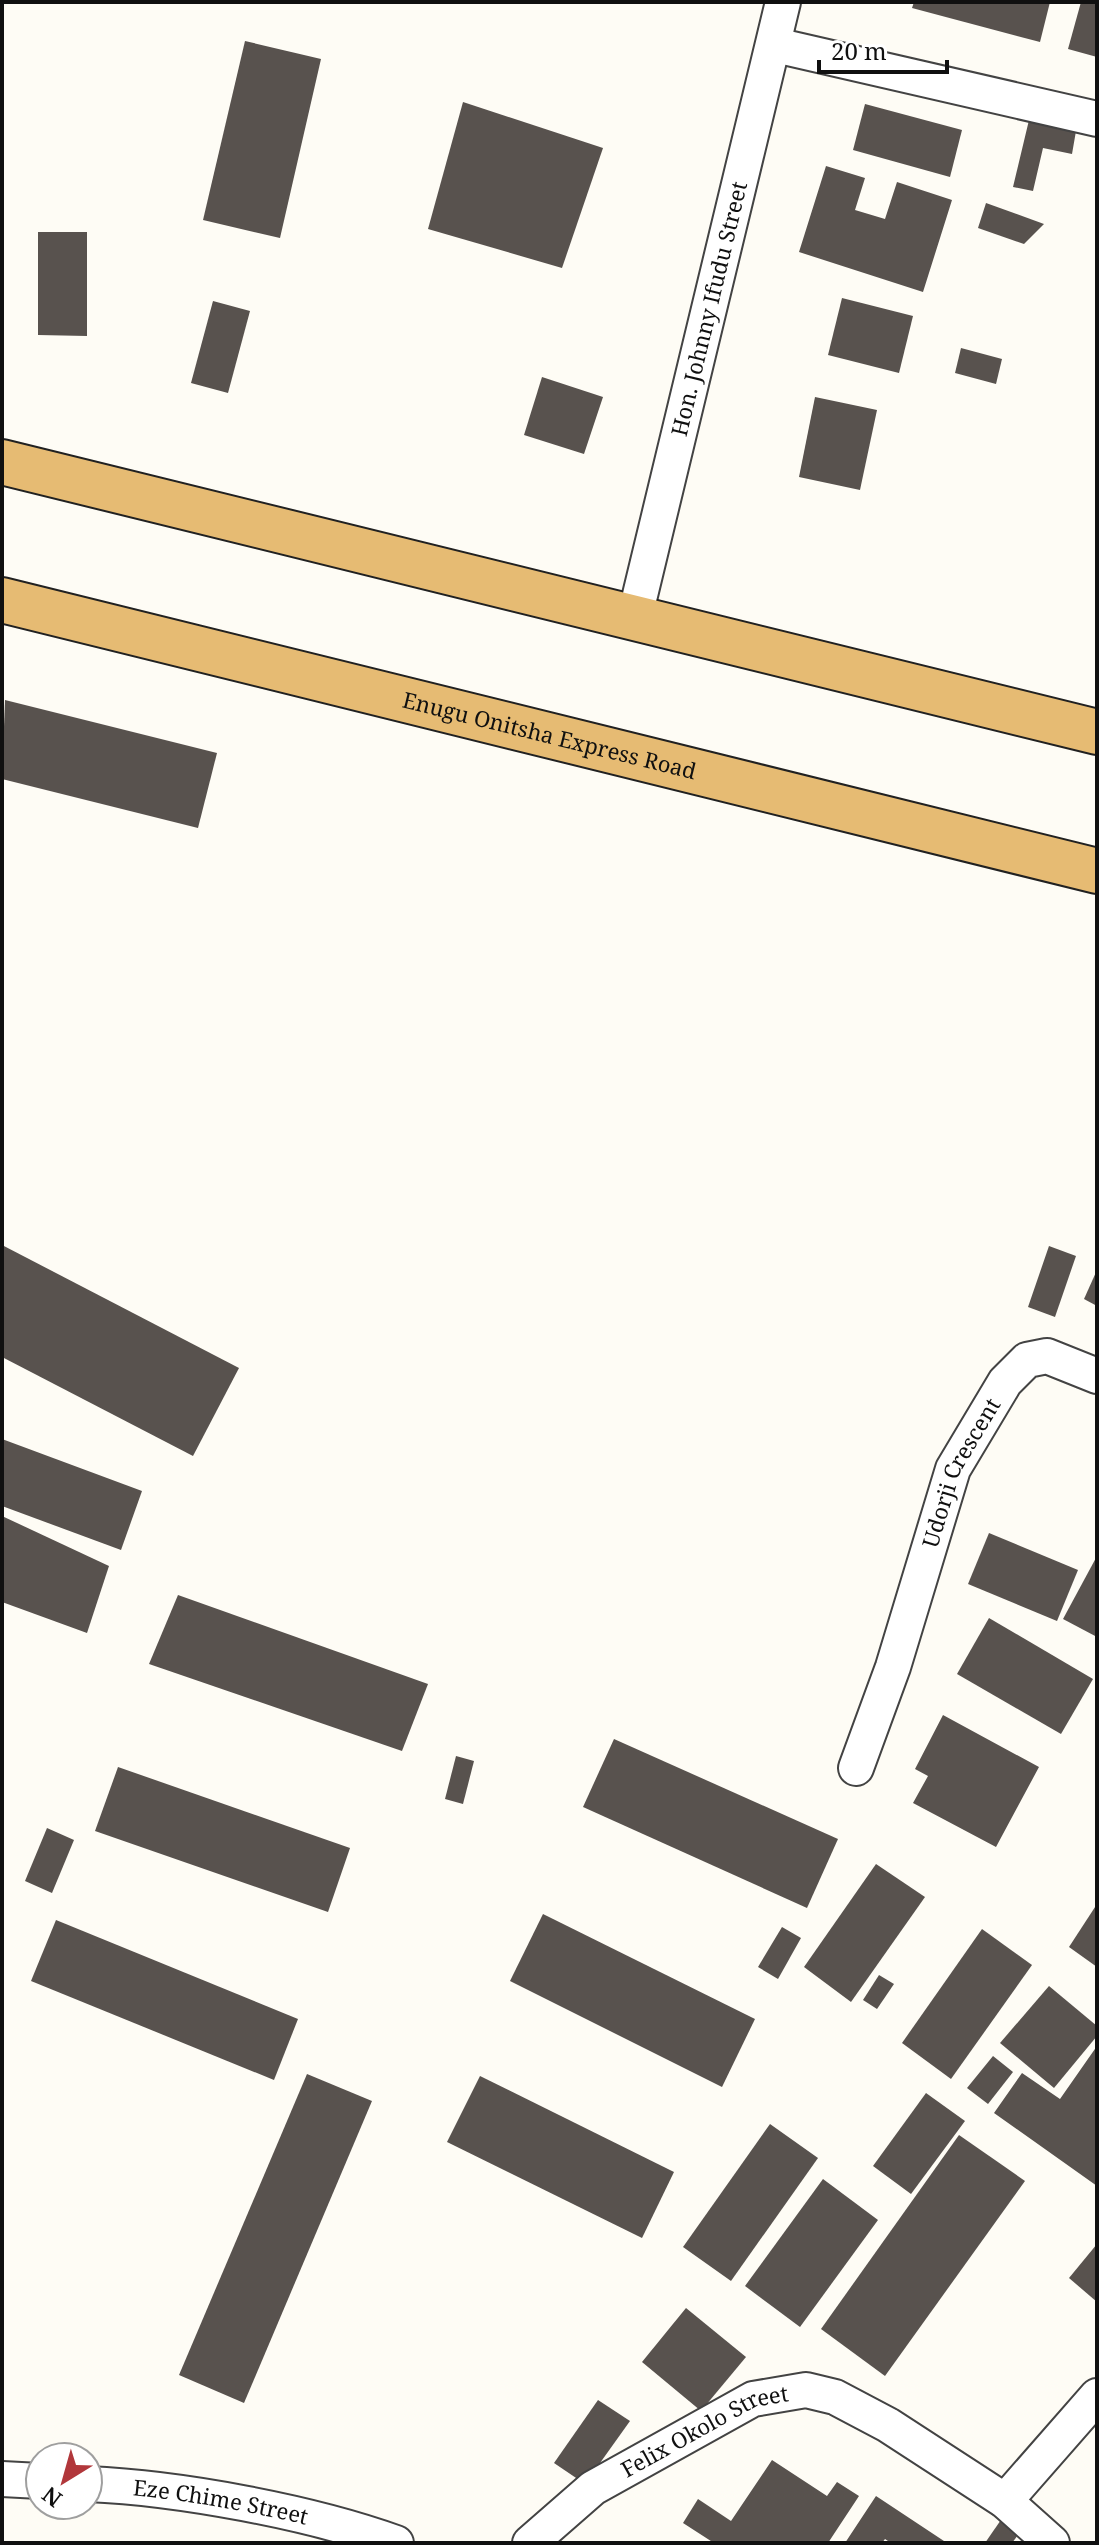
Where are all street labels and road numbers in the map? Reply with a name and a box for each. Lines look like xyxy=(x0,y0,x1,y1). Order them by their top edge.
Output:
street label: Hon. Johnny Ifudu Street xyxy=(663,178,753,439)
street label: Enugu Onitsha Express Road xyxy=(400,684,700,785)
street label: Udorji Crescent xyxy=(914,1391,1006,1551)
street label: Felix Okolo Street xyxy=(615,2377,791,2484)
street label: Eze Chime Street xyxy=(132,2471,312,2531)

